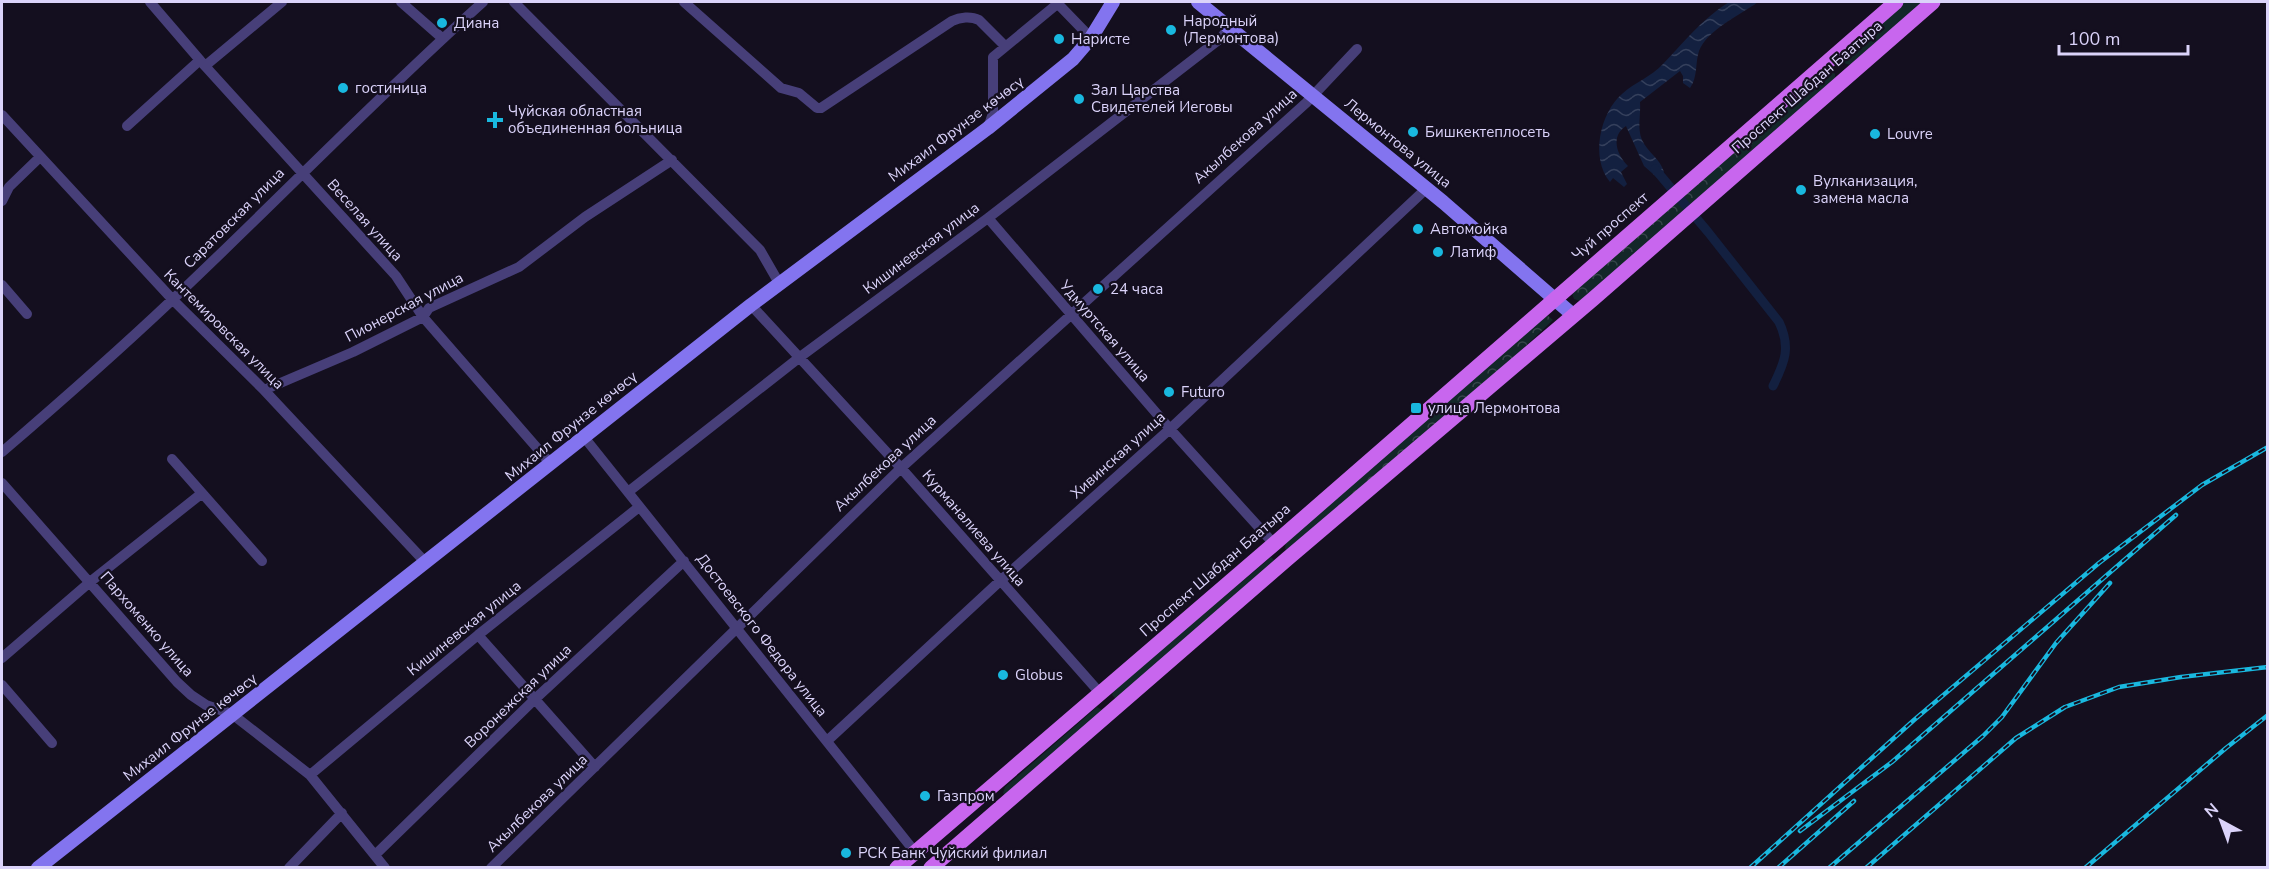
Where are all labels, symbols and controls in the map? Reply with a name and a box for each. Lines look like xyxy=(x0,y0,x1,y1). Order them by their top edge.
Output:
place label: Народный (Лермонтова) xyxy=(1183,11,1279,48)
place label: Диана xyxy=(454,13,499,33)
marker: Диана xyxy=(435,16,449,30)
street label: Проспект Шабдан Баатыра xyxy=(1727,16,1887,158)
scale bar xyxy=(2059,18,2188,56)
marker: Народный (Лермонтова) xyxy=(1164,23,1178,37)
text: 100 m xyxy=(2068,27,2120,51)
place label: Наристе xyxy=(1071,29,1130,49)
marker: Наристе xyxy=(1052,32,1066,46)
street label: Михаил Фрунзе көчөсү xyxy=(884,71,1028,186)
place label: гостиница xyxy=(355,78,427,98)
place label: Зал Царства Свидетелей Иеговы xyxy=(1091,80,1233,117)
marker: гостиница xyxy=(336,81,350,95)
street label: Акылбекова улица xyxy=(1189,84,1301,188)
marker: Зал Царства Свидетелей Иеговы xyxy=(1072,92,1086,106)
street label: Лермонтова улица xyxy=(1340,94,1456,192)
place label: Чуйская областная объединенная больница xyxy=(508,101,683,138)
marker: Чуйская областная объединенная больница xyxy=(486,111,504,129)
place label: Бишкектеплосеть xyxy=(1425,122,1550,142)
place label: Louvre xyxy=(1887,124,1933,144)
marker: Бишкектеплосеть xyxy=(1406,125,1420,139)
marker: Louvre xyxy=(1868,127,1882,141)
street label: Саратовская улица xyxy=(179,163,289,273)
place label: Вулканизация, замена масла xyxy=(1813,171,1917,208)
street label: Веселая улица xyxy=(323,175,407,265)
marker: Вулканизация, замена масла xyxy=(1794,183,1808,197)
street label: Чуй проспект xyxy=(1567,187,1653,265)
street label: Кишиневская улица xyxy=(859,198,983,298)
place label: Автомойка xyxy=(1430,219,1508,239)
marker: Автомойка xyxy=(1411,222,1425,236)
place label: Латиф xyxy=(1450,242,1497,262)
marker: Латиф xyxy=(1431,245,1445,259)
street label: Кантемировская улица xyxy=(160,265,288,393)
street label: Пионерская улица xyxy=(341,267,467,347)
street label: Удмуртская улица xyxy=(1055,275,1155,386)
place label: 24 часа xyxy=(1110,279,1163,299)
marker: 24 часа xyxy=(1091,282,1105,296)
street label: Михаил Фрунзе көчөсү xyxy=(501,366,641,486)
place label: Futuro xyxy=(1181,382,1225,402)
marker: Futuro xyxy=(1162,385,1176,399)
place label: улица Лермонтова xyxy=(1428,398,1560,418)
marker: улица Лермонтова xyxy=(1409,401,1423,415)
street label: Хивинская улица xyxy=(1066,407,1170,503)
street label: Акылбекова улица xyxy=(829,410,941,516)
street label: Курманалиева улица xyxy=(918,465,1030,591)
street label: Проспект Шабдан Баатыра xyxy=(1135,499,1295,641)
street label: Достоевского Федора улица xyxy=(692,549,832,721)
street label: Пархоменко улица xyxy=(96,567,198,681)
street label: Кишиневская улица xyxy=(403,576,525,680)
street label: Воронежская улица xyxy=(460,640,576,752)
place label: Globus xyxy=(1015,665,1063,685)
street label: Михаил Фрунзе көчөсү xyxy=(119,668,261,786)
marker: Globus xyxy=(996,668,1010,682)
street label: Акылбекова улица xyxy=(482,749,592,857)
place label: Газпром xyxy=(937,786,995,806)
marker: Газпром xyxy=(918,789,932,803)
north arrow xyxy=(2191,791,2251,851)
text: N xyxy=(2200,798,2224,823)
place label: РСК Банк Чуйский филиал xyxy=(858,843,1047,863)
marker: РСК Банк Чуйский филиал xyxy=(839,846,853,860)

